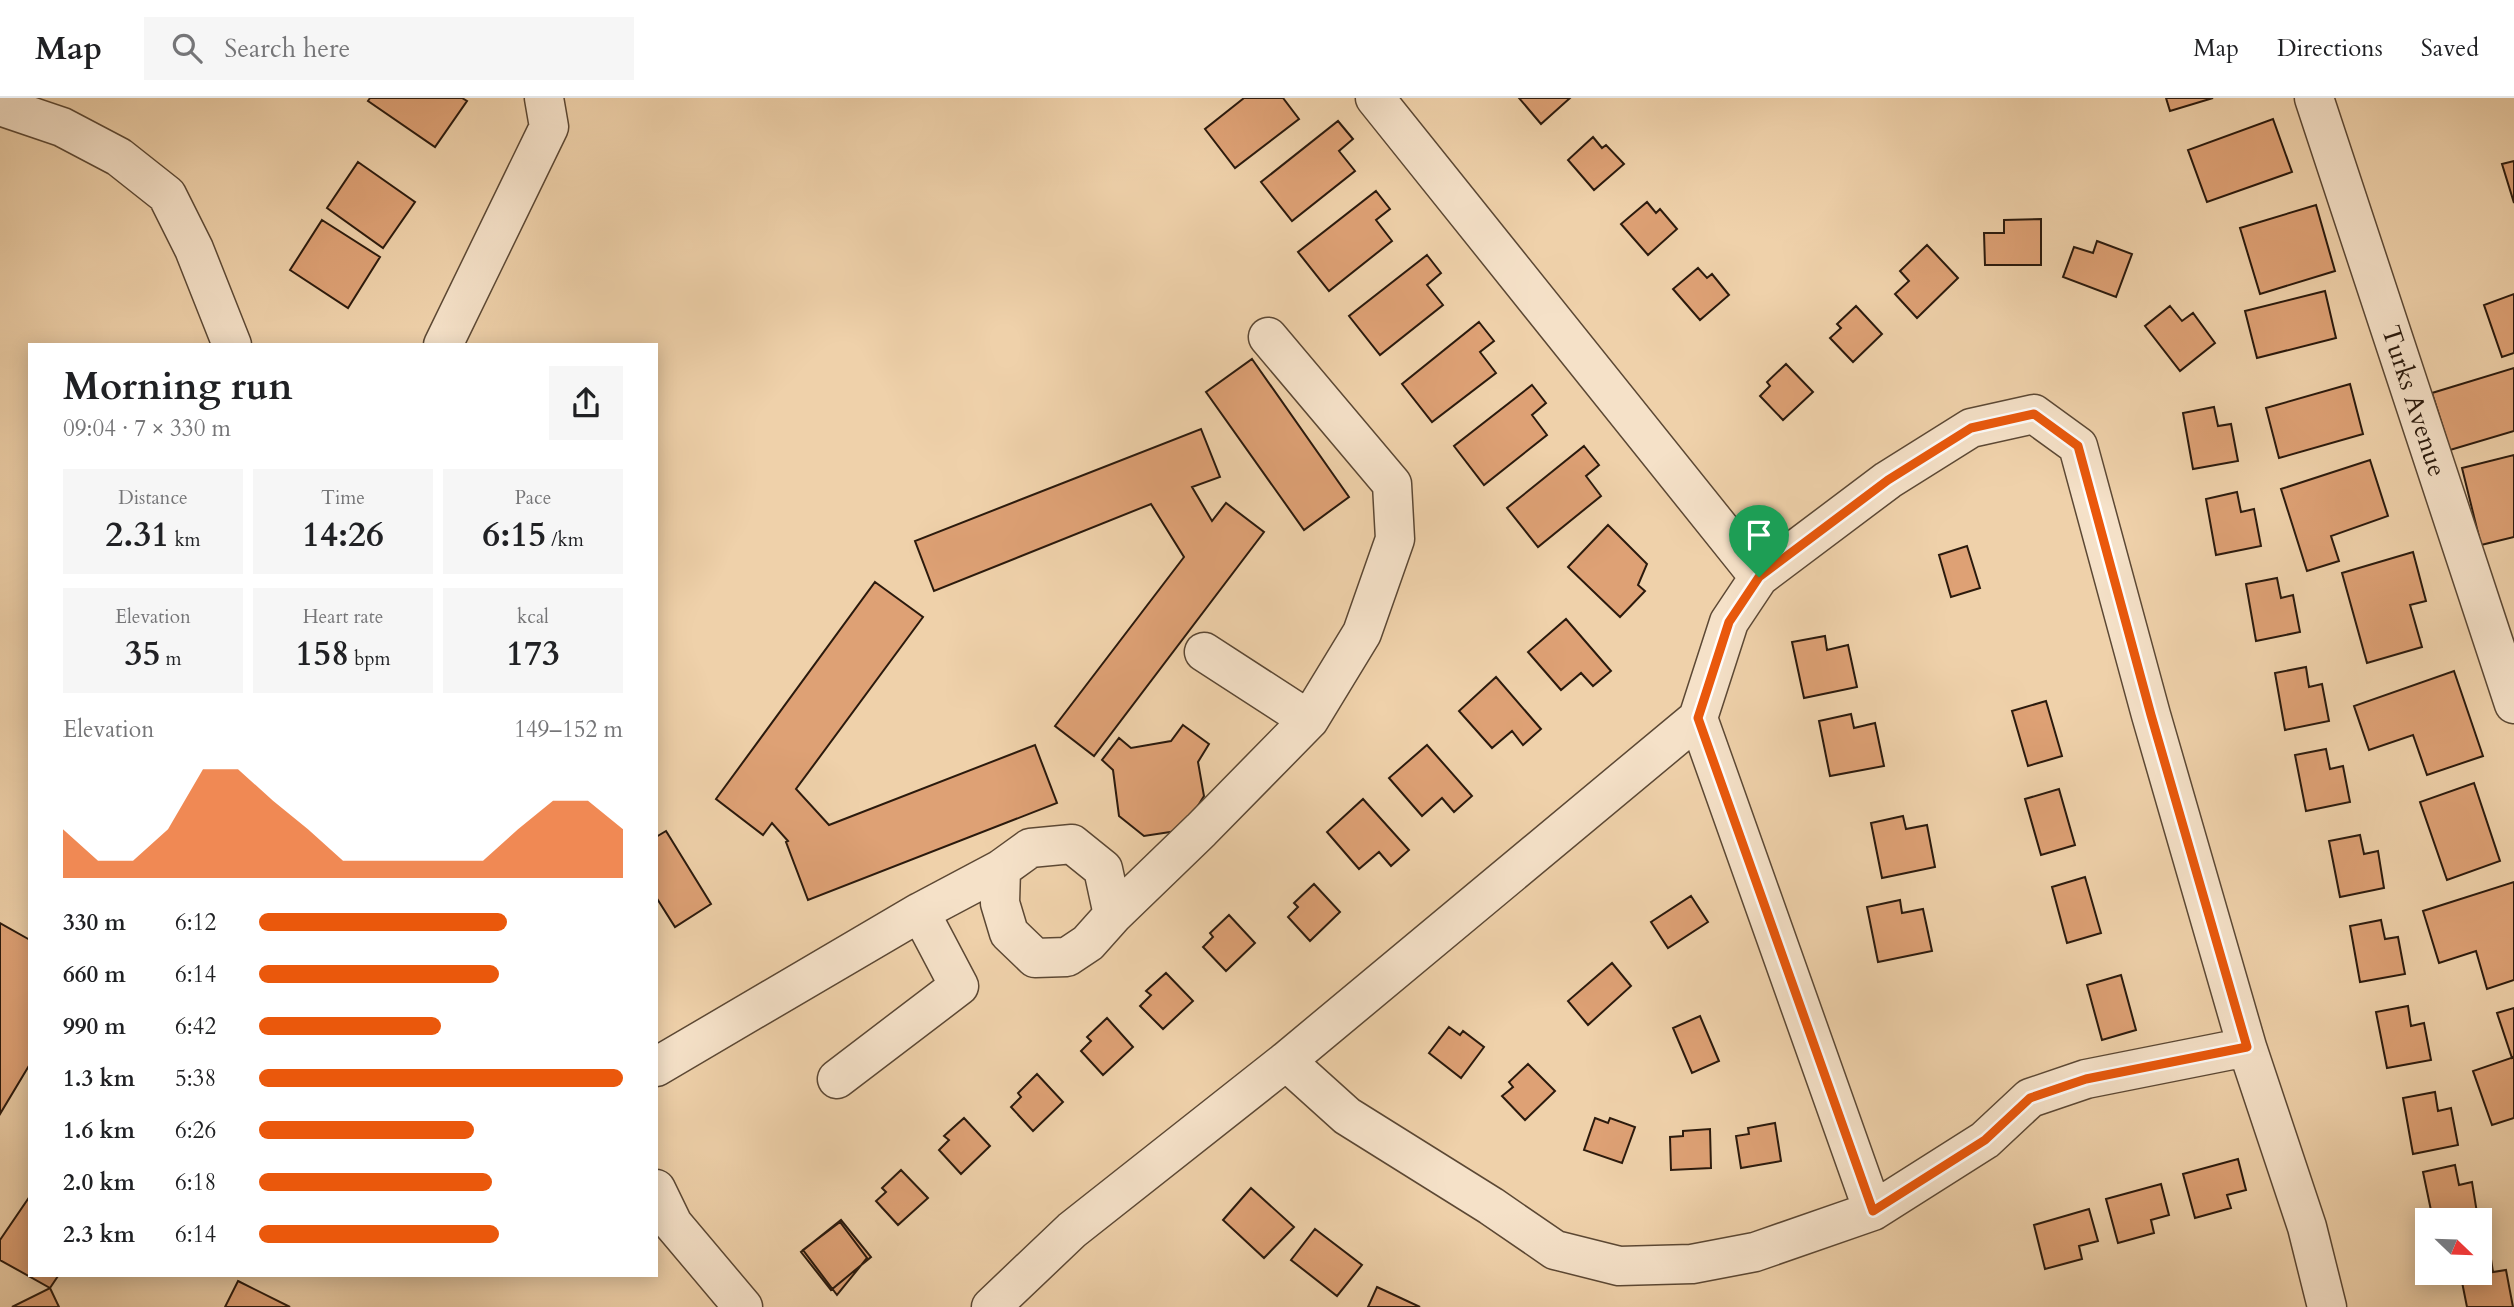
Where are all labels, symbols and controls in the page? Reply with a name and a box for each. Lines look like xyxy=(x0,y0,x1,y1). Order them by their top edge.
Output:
search box xyxy=(144,17,634,80)
text: Map xyxy=(35,26,102,71)
icon: search xyxy=(168,29,206,67)
text: Search here xyxy=(224,31,350,66)
text: Map xyxy=(2193,32,2239,65)
text: Directions xyxy=(2277,32,2383,65)
text: Saved xyxy=(2421,32,2479,65)
street label: Turks Avenue xyxy=(2373,321,2455,481)
text: Morning run xyxy=(63,361,293,413)
button: share xyxy=(549,366,623,440)
text: 09:04 · 7 × 330 m xyxy=(63,413,231,444)
text: Distance xyxy=(118,485,188,511)
text: Time xyxy=(321,485,365,511)
text: Pace xyxy=(515,485,551,511)
pin xyxy=(1729,505,1789,577)
text: 2.31 xyxy=(105,511,169,559)
text: 14:26 xyxy=(302,511,384,559)
text: 6:15 xyxy=(482,511,546,559)
icon: arrive xyxy=(1740,516,1778,554)
text: km xyxy=(169,527,201,553)
text: /km xyxy=(546,527,584,553)
text: Elevation xyxy=(115,604,191,630)
text: Heart rate xyxy=(303,604,383,630)
text: kcal xyxy=(517,604,549,630)
text: 35 xyxy=(124,630,160,678)
text: 158 xyxy=(295,630,349,678)
text: 173 xyxy=(506,630,560,678)
text: m xyxy=(160,646,182,672)
text: bpm xyxy=(349,646,391,672)
text: Elevation xyxy=(63,714,154,745)
text: 149–152 m xyxy=(514,714,623,745)
text: 330 m xyxy=(63,907,126,938)
text: 6:12 xyxy=(175,907,216,938)
text: 660 m xyxy=(63,959,126,990)
text: 6:14 xyxy=(175,959,216,990)
text: 990 m xyxy=(63,1011,126,1042)
text: 6:42 xyxy=(175,1011,216,1042)
text: 1.3 km xyxy=(63,1063,135,1094)
text: 5:38 xyxy=(175,1063,216,1094)
text: 1.6 km xyxy=(63,1115,135,1146)
text: 6:26 xyxy=(175,1115,216,1146)
text: 2.0 km xyxy=(63,1167,135,1198)
text: 6:18 xyxy=(175,1167,216,1198)
north arrow xyxy=(2415,1208,2492,1284)
map controls xyxy=(2415,1208,2492,1285)
text: 2.3 km xyxy=(63,1219,135,1250)
text: 6:14 xyxy=(175,1219,216,1250)

